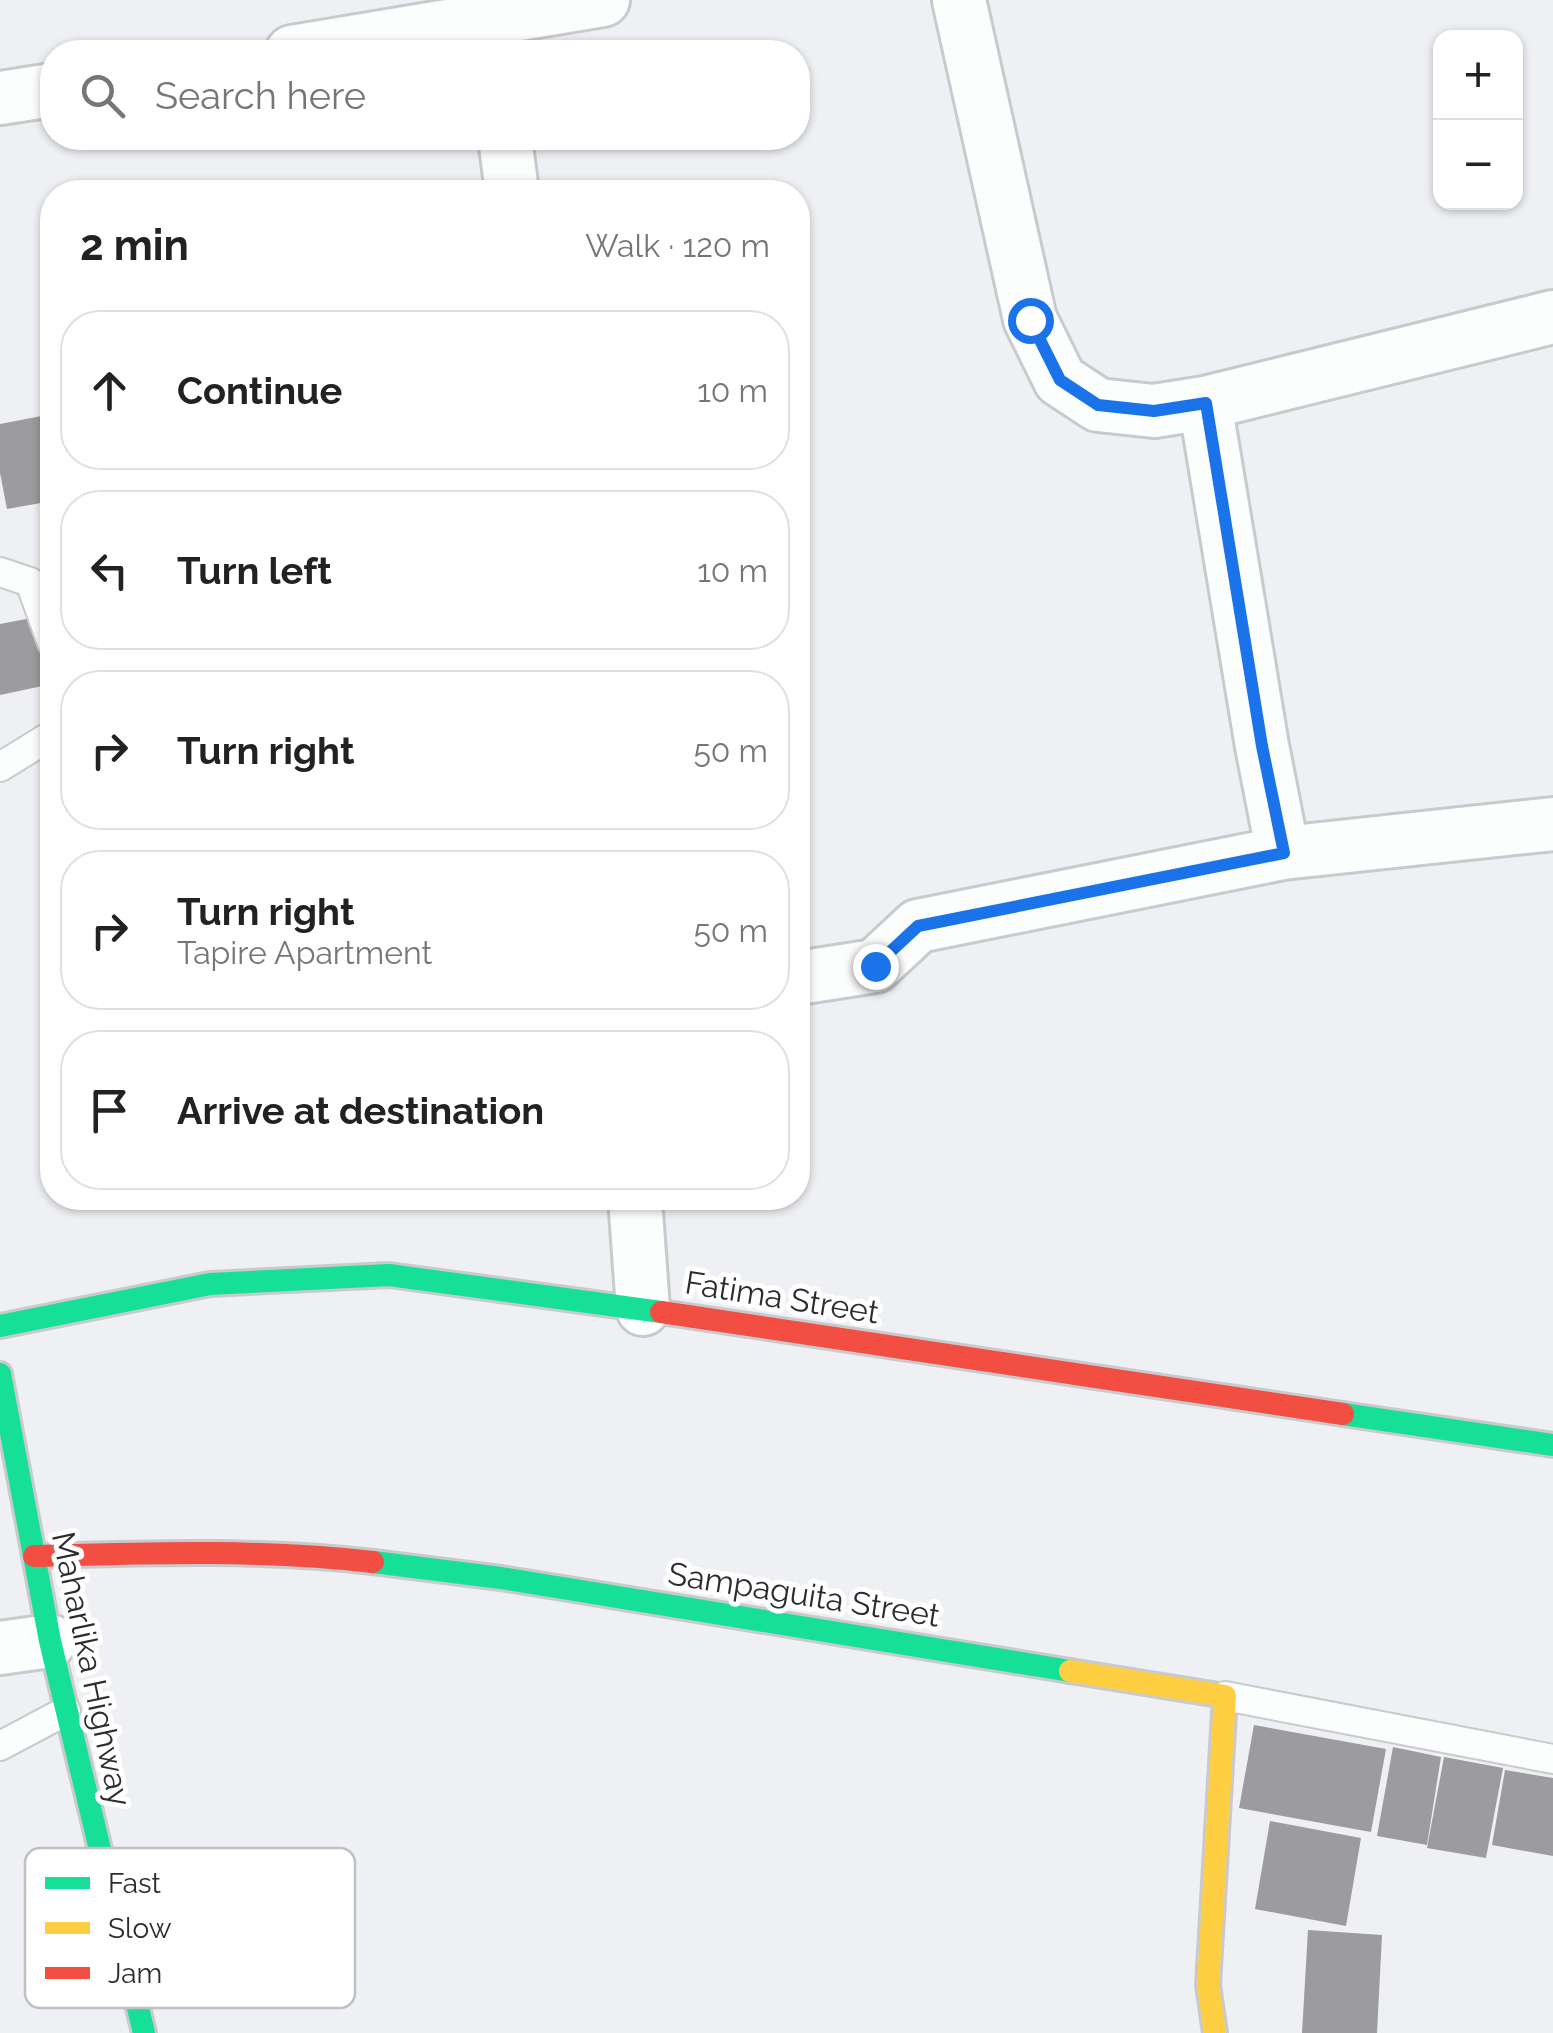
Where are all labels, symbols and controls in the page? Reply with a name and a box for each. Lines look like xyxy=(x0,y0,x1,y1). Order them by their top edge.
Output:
map controls xyxy=(1433,30,1523,210)
button: + xyxy=(1433,30,1523,120)
search box xyxy=(40,40,810,150)
icon: search xyxy=(75,68,130,123)
text: Search here xyxy=(155,73,366,118)
button: − xyxy=(1433,120,1523,210)
text: 2 min xyxy=(80,221,189,270)
text: Walk · 120 m xyxy=(585,227,770,264)
route start xyxy=(1008,298,1054,344)
icon: ahead xyxy=(82,363,137,418)
text: Continue xyxy=(177,368,342,413)
text: 10 m xyxy=(697,372,768,409)
icon: left xyxy=(82,543,137,598)
text: Turn left xyxy=(177,548,332,593)
text: 10 m xyxy=(697,552,768,589)
icon: right xyxy=(82,723,137,778)
text: Turn right xyxy=(177,728,354,773)
text: 50 m xyxy=(693,732,768,769)
text: Turn right xyxy=(177,889,354,934)
icon: right xyxy=(82,903,137,958)
text: 50 m xyxy=(693,912,768,949)
text: Tapire Apartment xyxy=(177,934,432,971)
route end xyxy=(853,944,899,990)
icon: arrive xyxy=(82,1083,137,1138)
text: Arrive at destination xyxy=(177,1088,544,1133)
street label: Fatima Street xyxy=(683,1263,882,1331)
street label: Maharlika Highway xyxy=(45,1529,139,1809)
street label: Sampaguita Street xyxy=(666,1554,943,1634)
legend xyxy=(25,1848,355,2008)
text: Fast xyxy=(108,1867,161,1900)
text: Slow xyxy=(108,1912,172,1945)
text: Jam xyxy=(108,1957,162,1990)

